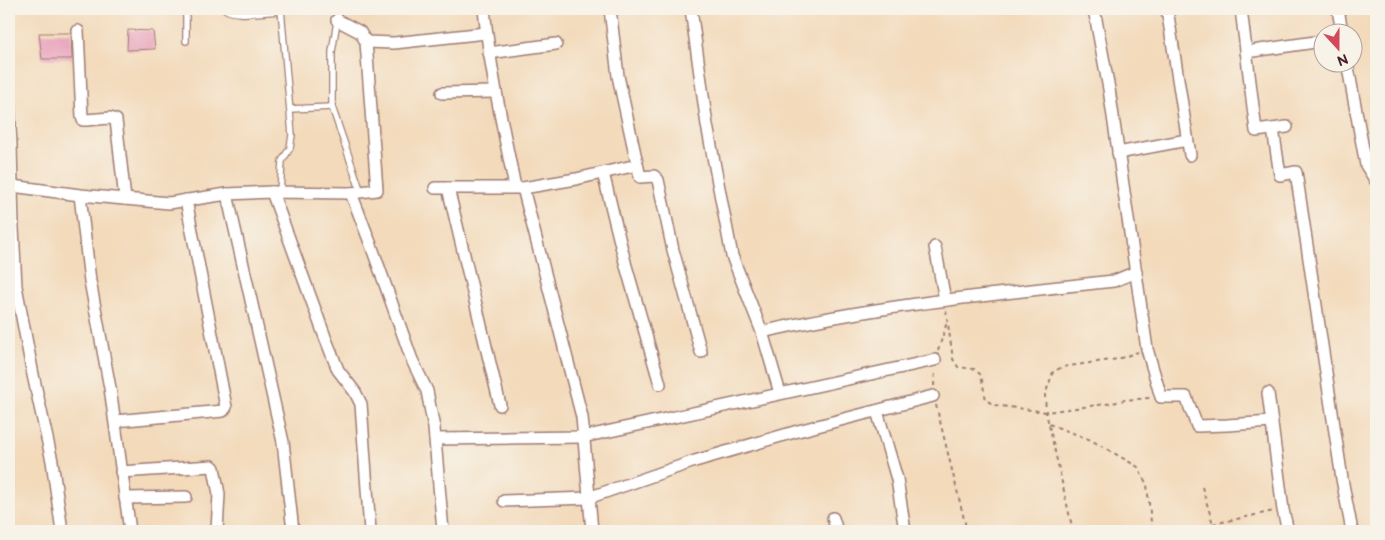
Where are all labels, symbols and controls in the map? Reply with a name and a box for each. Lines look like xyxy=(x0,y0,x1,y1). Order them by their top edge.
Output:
north arrow xyxy=(1312,22,1362,72)
text: N xyxy=(1335,50,1350,69)

